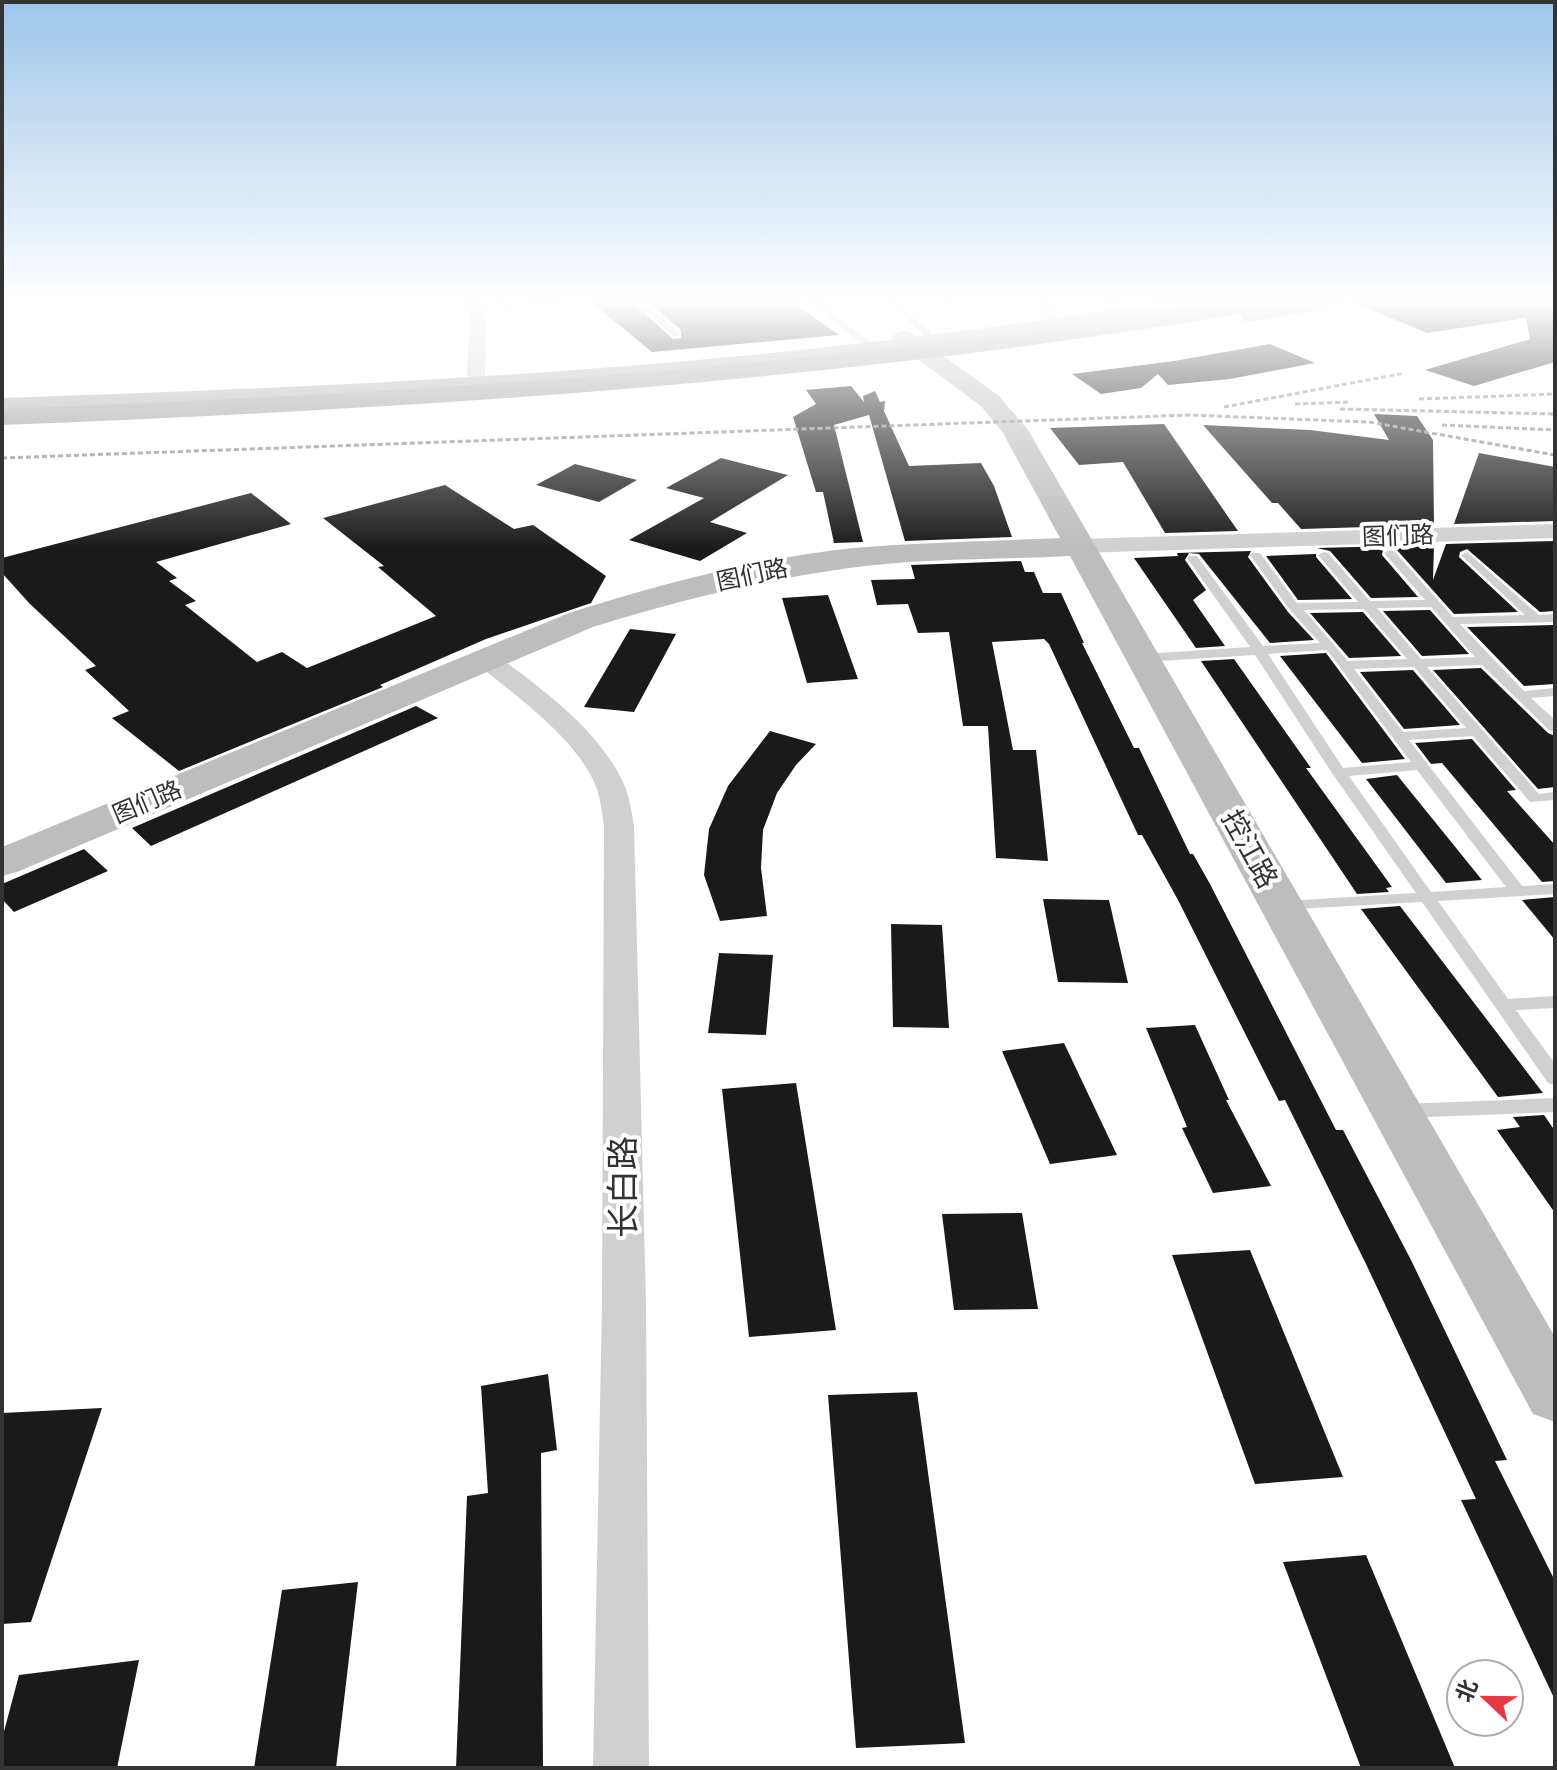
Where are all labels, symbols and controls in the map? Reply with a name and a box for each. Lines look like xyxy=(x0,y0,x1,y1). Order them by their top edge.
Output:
street label: 图们路 xyxy=(1362,521,1435,552)
street label: 图们路 xyxy=(714,554,790,597)
street label: 图们路 xyxy=(108,775,186,830)
street label: 控江路 xyxy=(1214,805,1284,894)
street label: 长白路 xyxy=(604,1136,645,1238)
north arrow xyxy=(1445,1658,1525,1738)
text: 北 xyxy=(1451,1676,1484,1706)

